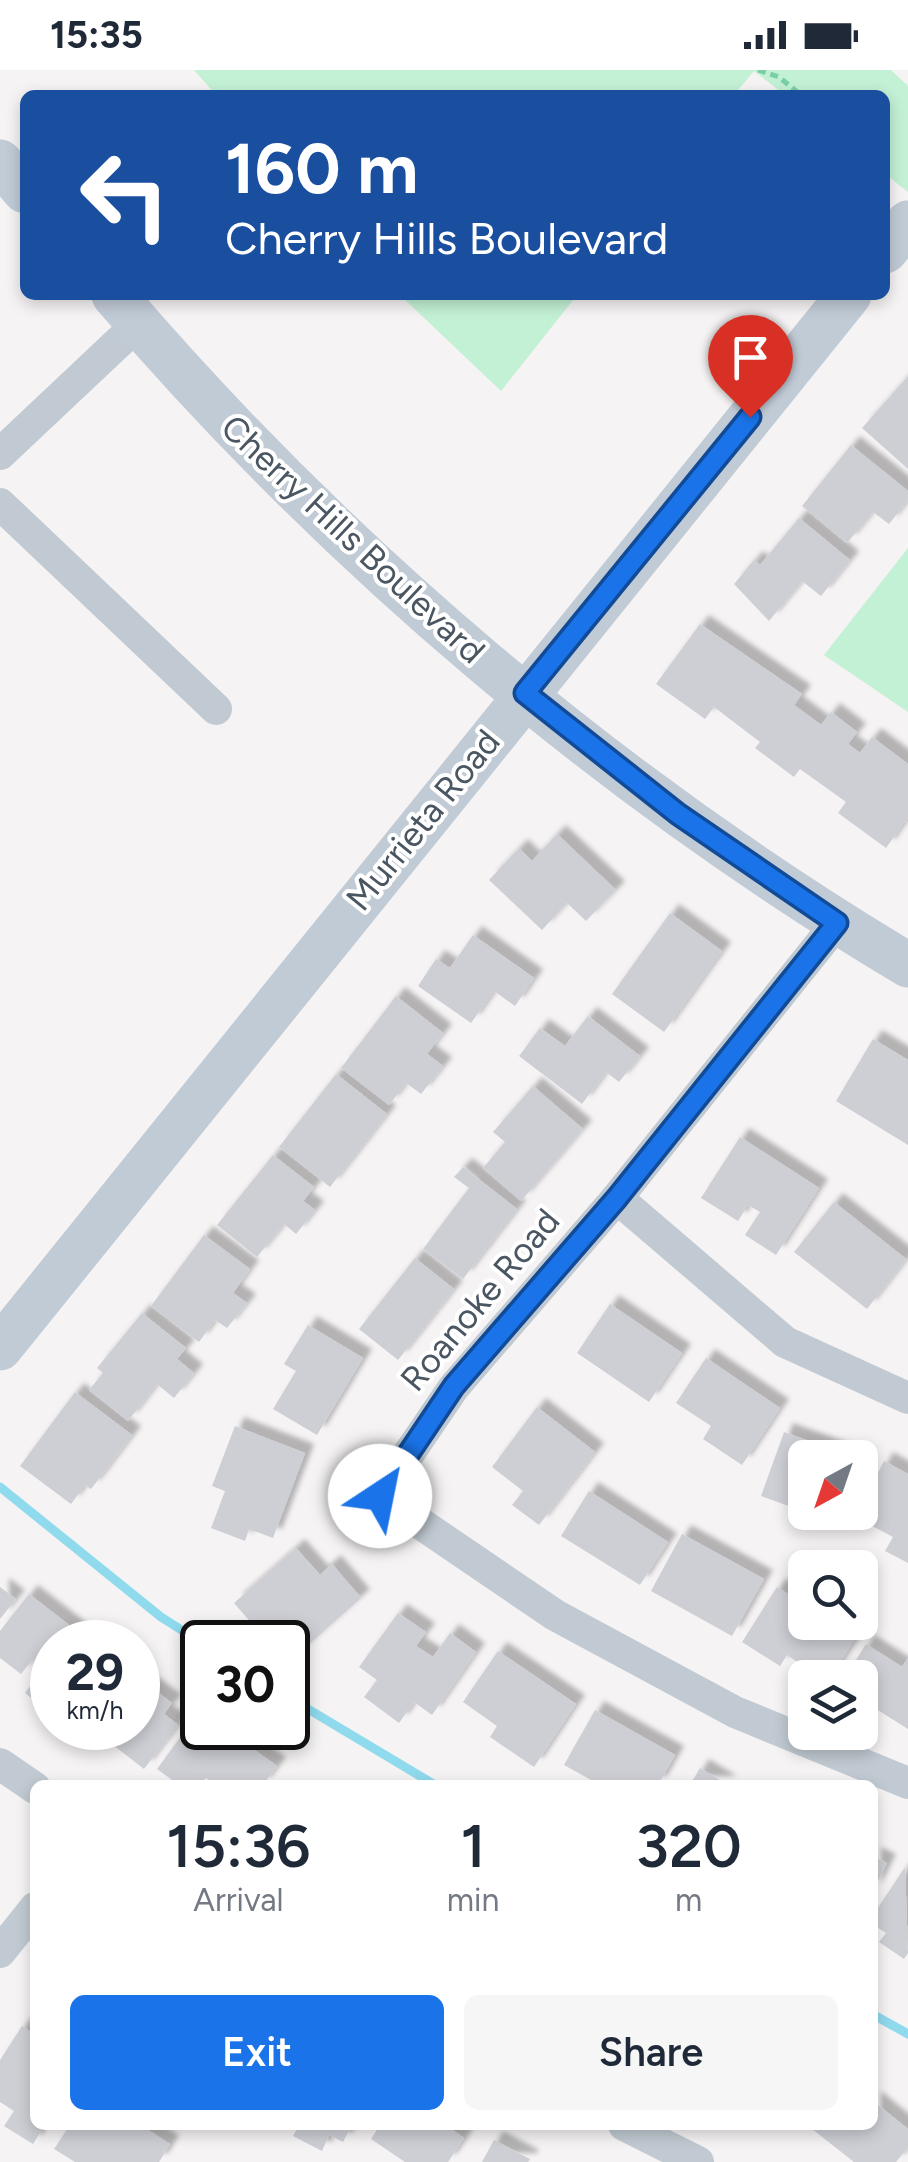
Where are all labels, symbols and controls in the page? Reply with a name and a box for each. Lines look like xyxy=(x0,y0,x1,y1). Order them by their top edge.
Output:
text: 15:35 xyxy=(50,12,143,58)
text: 160 m xyxy=(225,126,418,211)
icon: left xyxy=(60,130,190,260)
text: Cherry Hills Boulevard xyxy=(225,211,668,265)
pin xyxy=(708,315,793,418)
icon: arrive xyxy=(723,330,778,385)
street label: Cherry Hills Boulevard xyxy=(213,406,493,672)
street label: Murrieta Road xyxy=(337,721,509,919)
street label: Roanoke Road xyxy=(392,1200,568,1400)
north arrow xyxy=(788,1440,878,1530)
map controls xyxy=(788,1440,878,1750)
position arrow xyxy=(328,1444,432,1548)
button: search xyxy=(788,1550,878,1640)
speed limit sign: 30 xyxy=(180,1620,310,1750)
text: 29 xyxy=(66,1642,124,1703)
button: layers xyxy=(788,1660,878,1750)
text: km/h xyxy=(66,1695,124,1725)
text: 15:36 xyxy=(166,1810,311,1882)
text: 1 xyxy=(461,1810,486,1882)
text: 320 xyxy=(636,1810,742,1882)
text: Arrival xyxy=(193,1881,284,1919)
text: min xyxy=(447,1881,499,1919)
text: m xyxy=(675,1881,702,1919)
button: Exit xyxy=(70,1995,444,2110)
button: Share xyxy=(464,1995,838,2110)

